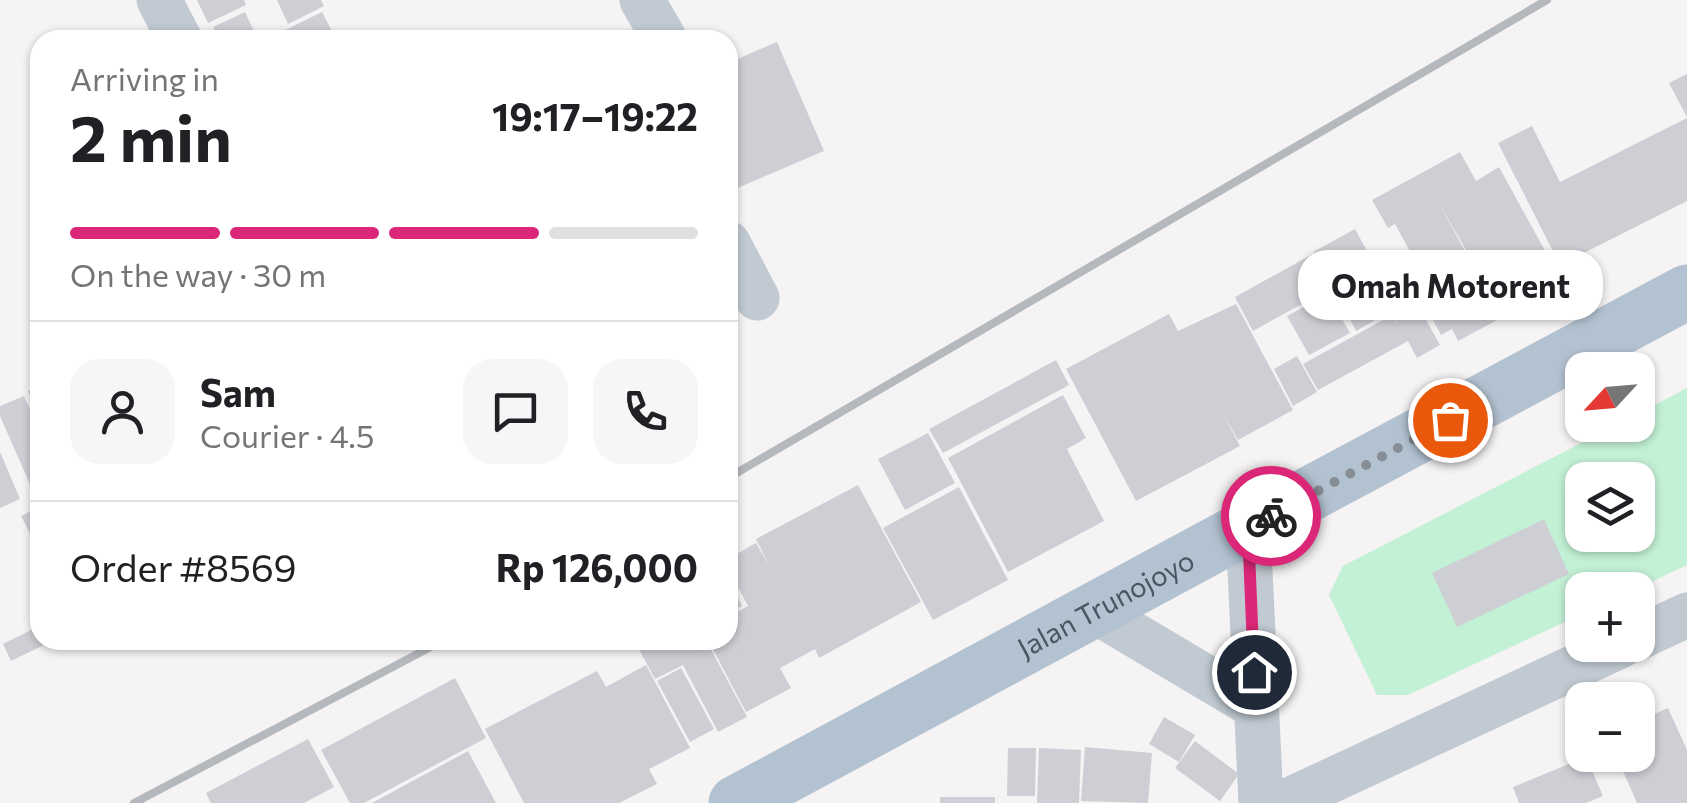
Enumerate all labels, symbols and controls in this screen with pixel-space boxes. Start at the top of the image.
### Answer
text: Arriving in [70,58,219,98]
text: 19:17–19:22 [492,92,698,139]
text: 2 min [70,96,232,175]
callout: Omah Motorent [1298,250,1602,320]
text: On the way · 30 m [70,254,326,294]
text: Omah Motorent [1331,265,1570,305]
north arrow [1565,352,1655,442]
map controls [1565,352,1655,772]
button: person [70,359,175,464]
button: chat [463,359,568,464]
button: phone [593,359,698,464]
text: Sam [200,368,276,415]
pin [1408,378,1493,463]
icon: bag [1423,393,1478,448]
text: Courier · 4.5 [200,415,374,455]
button: layers [1565,462,1655,552]
courier [1221,466,1321,566]
icon: bike [1244,489,1299,544]
street label: Jalan Trunojoyo [1011,542,1200,664]
text: Order #8569 [70,543,297,590]
text: Rp 126,000 [496,543,698,590]
button: + [1565,572,1655,662]
pin [1212,630,1297,715]
icon: home [1227,645,1282,700]
button: − [1565,682,1655,772]

